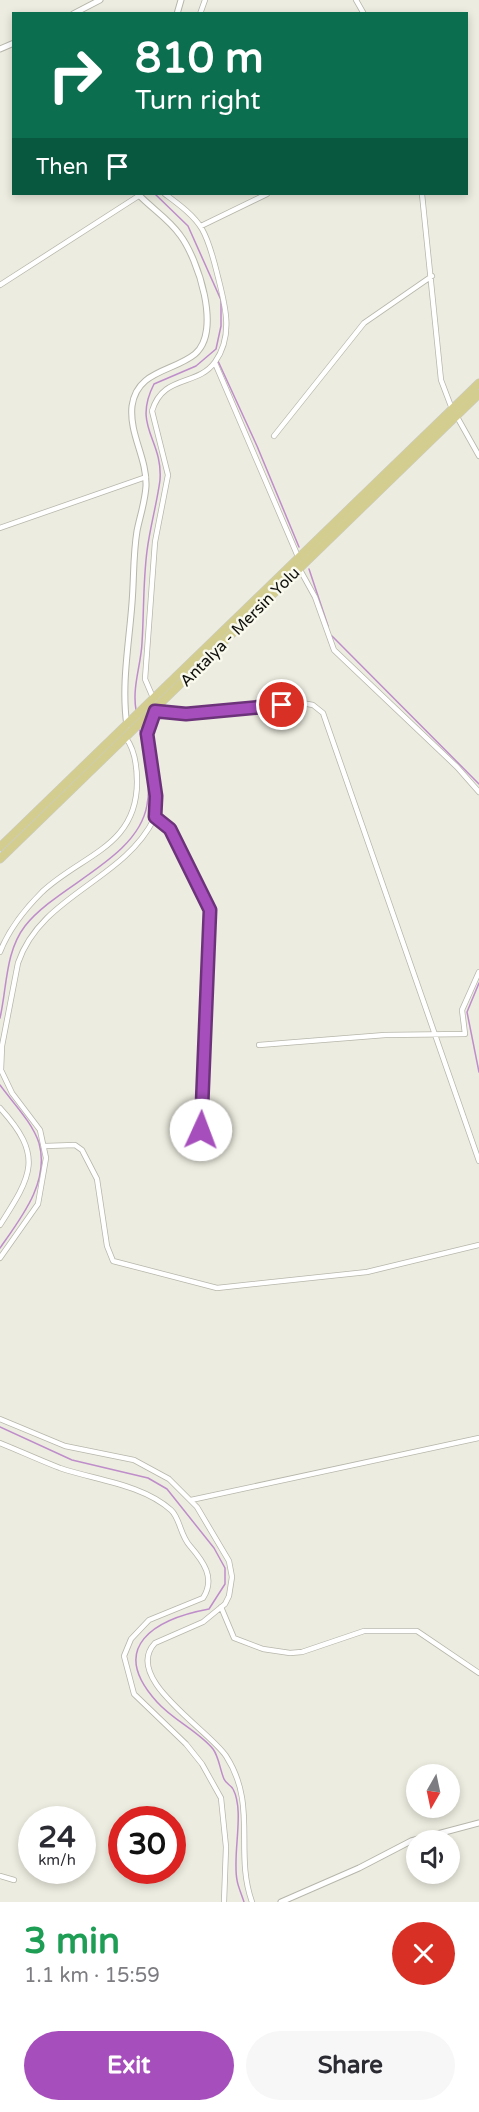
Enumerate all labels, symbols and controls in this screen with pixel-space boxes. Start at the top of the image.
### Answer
text: 810 m [135,33,264,84]
icon: right [36,36,114,114]
text: Turn right [135,84,261,117]
icon: arrive [101,150,134,183]
text: Then [36,154,89,180]
street label: Antalya - Mersin Yolu [176,563,304,691]
pin [256,679,307,730]
icon: arrive [265,688,298,721]
position arrow [169,1098,233,1162]
north arrow [406,1764,460,1818]
map controls [406,1764,460,1884]
speed limit sign: 30 [108,1806,186,1884]
text: 24 [38,1819,76,1856]
button: sound [406,1830,460,1884]
text: km/h [38,1851,76,1869]
text: 3 min [24,1920,120,1963]
button: close [392,1922,455,1985]
text: 1.1 km · 15:59 [24,1964,160,1988]
button: Exit [24,2031,234,2100]
button: Share [246,2031,455,2100]

